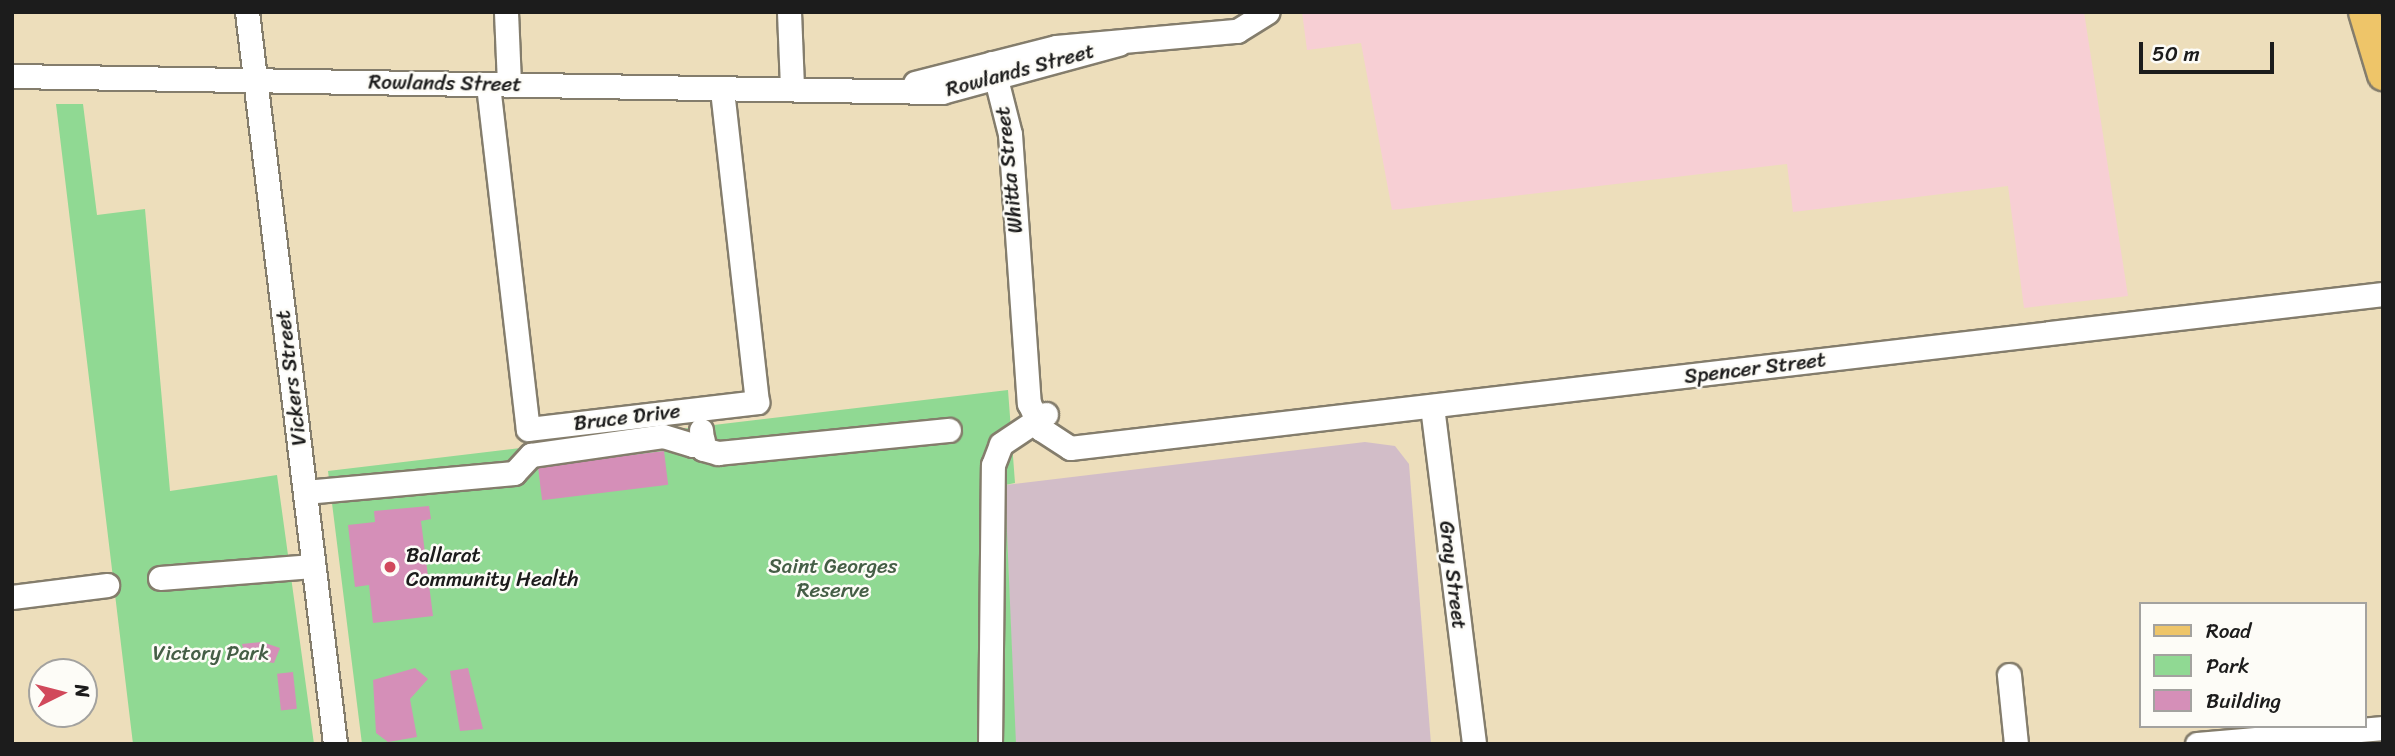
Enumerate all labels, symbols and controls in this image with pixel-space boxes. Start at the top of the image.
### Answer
scale bar [2143,28,2278,72]
text: 50 m [2152,35,2200,73]
street label: Rowlands Street [943,38,1097,102]
street label: Rowlands Street [368,69,522,97]
street label: Whitta Street [990,105,1028,235]
street label: Vickers Street [270,309,312,447]
street label: Spencer Street [1683,347,1827,389]
street label: Bruce Drive [572,398,682,436]
street label: Gray Street [1434,519,1472,631]
place label: Ballarat Community Health [406,542,578,592]
park label: Saint Georges Reserve [769,553,897,603]
marker: Ballarat Community Health [380,557,400,577]
legend [2140,602,2367,728]
text: Road [2206,612,2251,650]
park label: Victory Park [153,640,269,666]
text: Park [2206,647,2249,685]
north arrow [28,658,98,728]
text: Building [2206,682,2281,720]
text: N [65,683,99,699]

